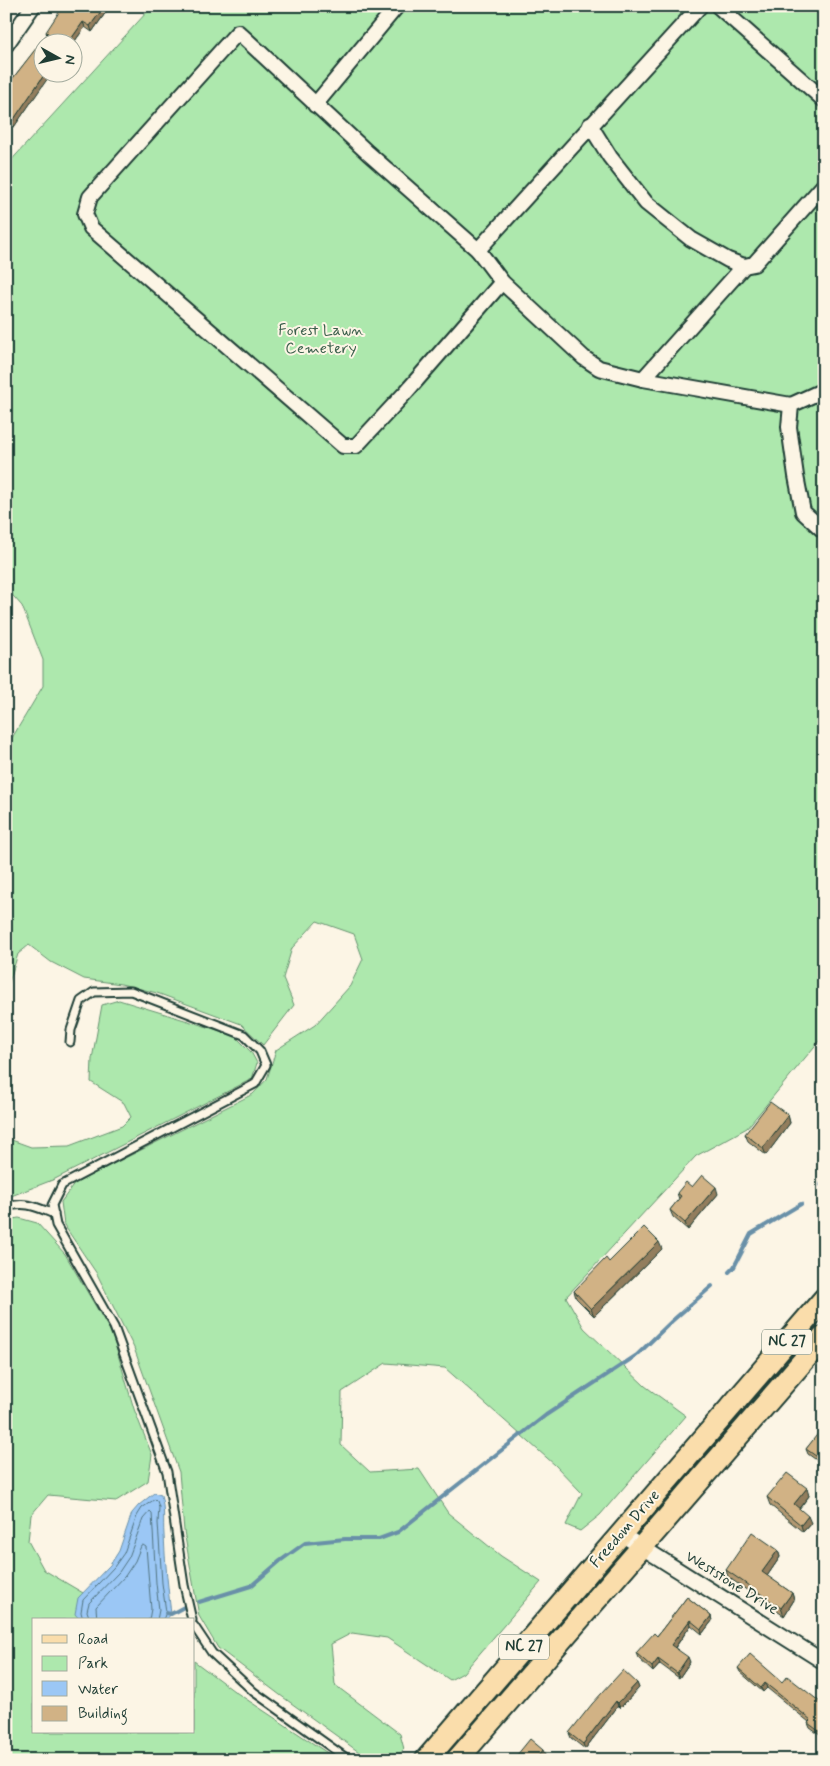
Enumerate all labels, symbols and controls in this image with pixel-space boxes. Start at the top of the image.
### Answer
north arrow [32,32,82,82]
text: N [60,54,79,66]
park label: Forest Lawn Cemetery [278,320,364,359]
road number: NC 27 [762,1330,812,1354]
street label: Freedom Drive [585,1486,665,1572]
street label: Weststone Drive [681,1546,783,1620]
legend [32,1618,195,1734]
text: Road [78,1630,108,1650]
road number: NC 27 [499,1634,549,1660]
text: Park [78,1654,108,1674]
text: Water [78,1680,118,1700]
text: Building [78,1704,128,1725]

